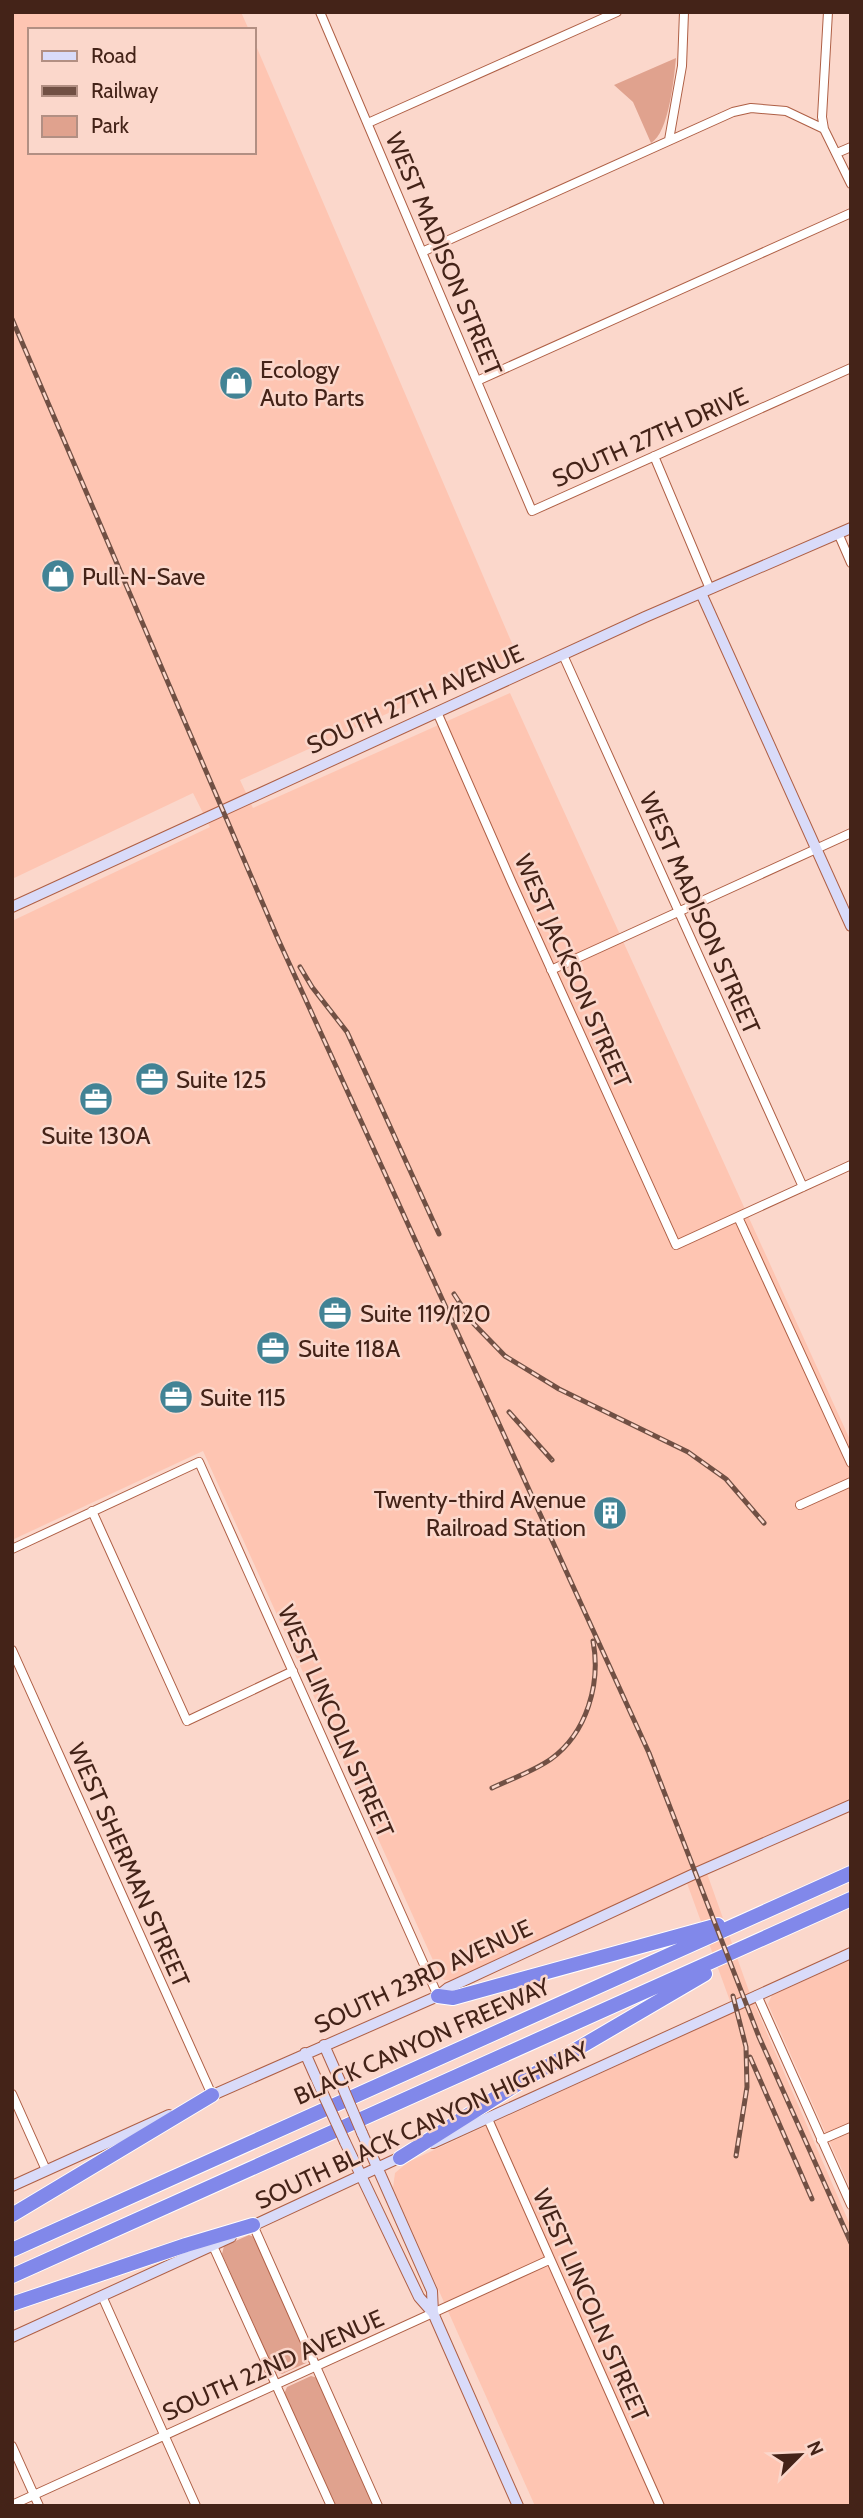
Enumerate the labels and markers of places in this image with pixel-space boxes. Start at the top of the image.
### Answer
place label: Ecology Auto Parts [260,355,364,412]
shop icon: Ecology Auto Parts [217,364,255,402]
shop icon: Pull-N-Save [39,557,77,595]
place label: Pull-N-Save [82,562,205,591]
office icon: Suite 125 [133,1060,171,1098]
place label: Suite 125 [176,1065,267,1094]
office icon: Suite 130A [77,1080,115,1118]
place label: Suite 130A [41,1121,151,1150]
office icon: Suite 119/120 [316,1294,354,1332]
place label: Suite 119/120 [360,1299,491,1328]
office icon: Suite 118A [254,1329,292,1367]
place label: Suite 118A [298,1334,400,1363]
office icon: Suite 115 [157,1378,195,1416]
place label: Suite 115 [200,1383,286,1412]
place label: Twenty-third Avenue Railroad Station [374,1485,586,1542]
building icon: Twenty-third Avenue Railroad Station [591,1494,629,1532]

